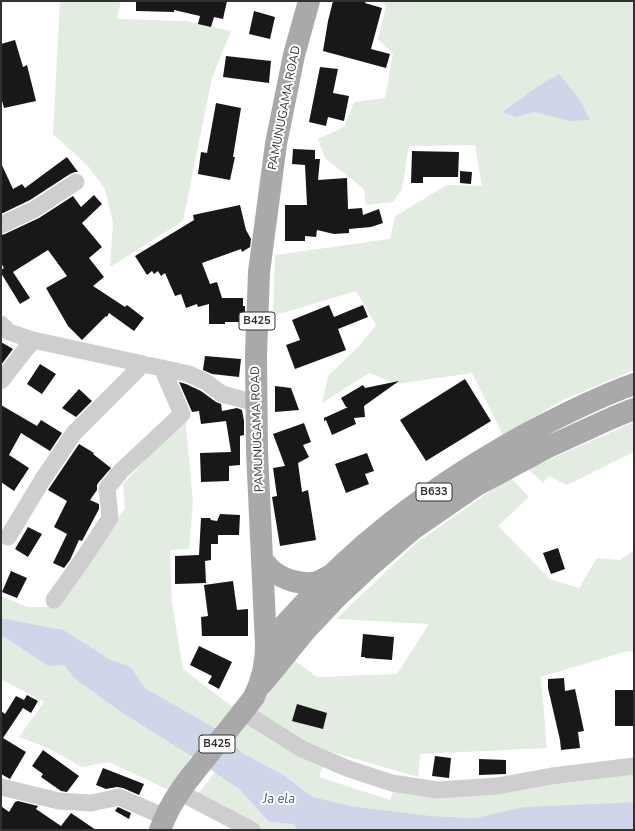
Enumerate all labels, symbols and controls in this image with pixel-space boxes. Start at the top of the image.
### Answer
street label: PAMUNUGAMA ROAD [266,45,304,171]
road number: B425 [239,312,275,330]
street label: PAMUNUGAMA ROAD [249,366,267,492]
road number: B633 [416,483,452,501]
road number: B425 [199,735,235,753]
water label: Ja ela [263,792,295,808]

